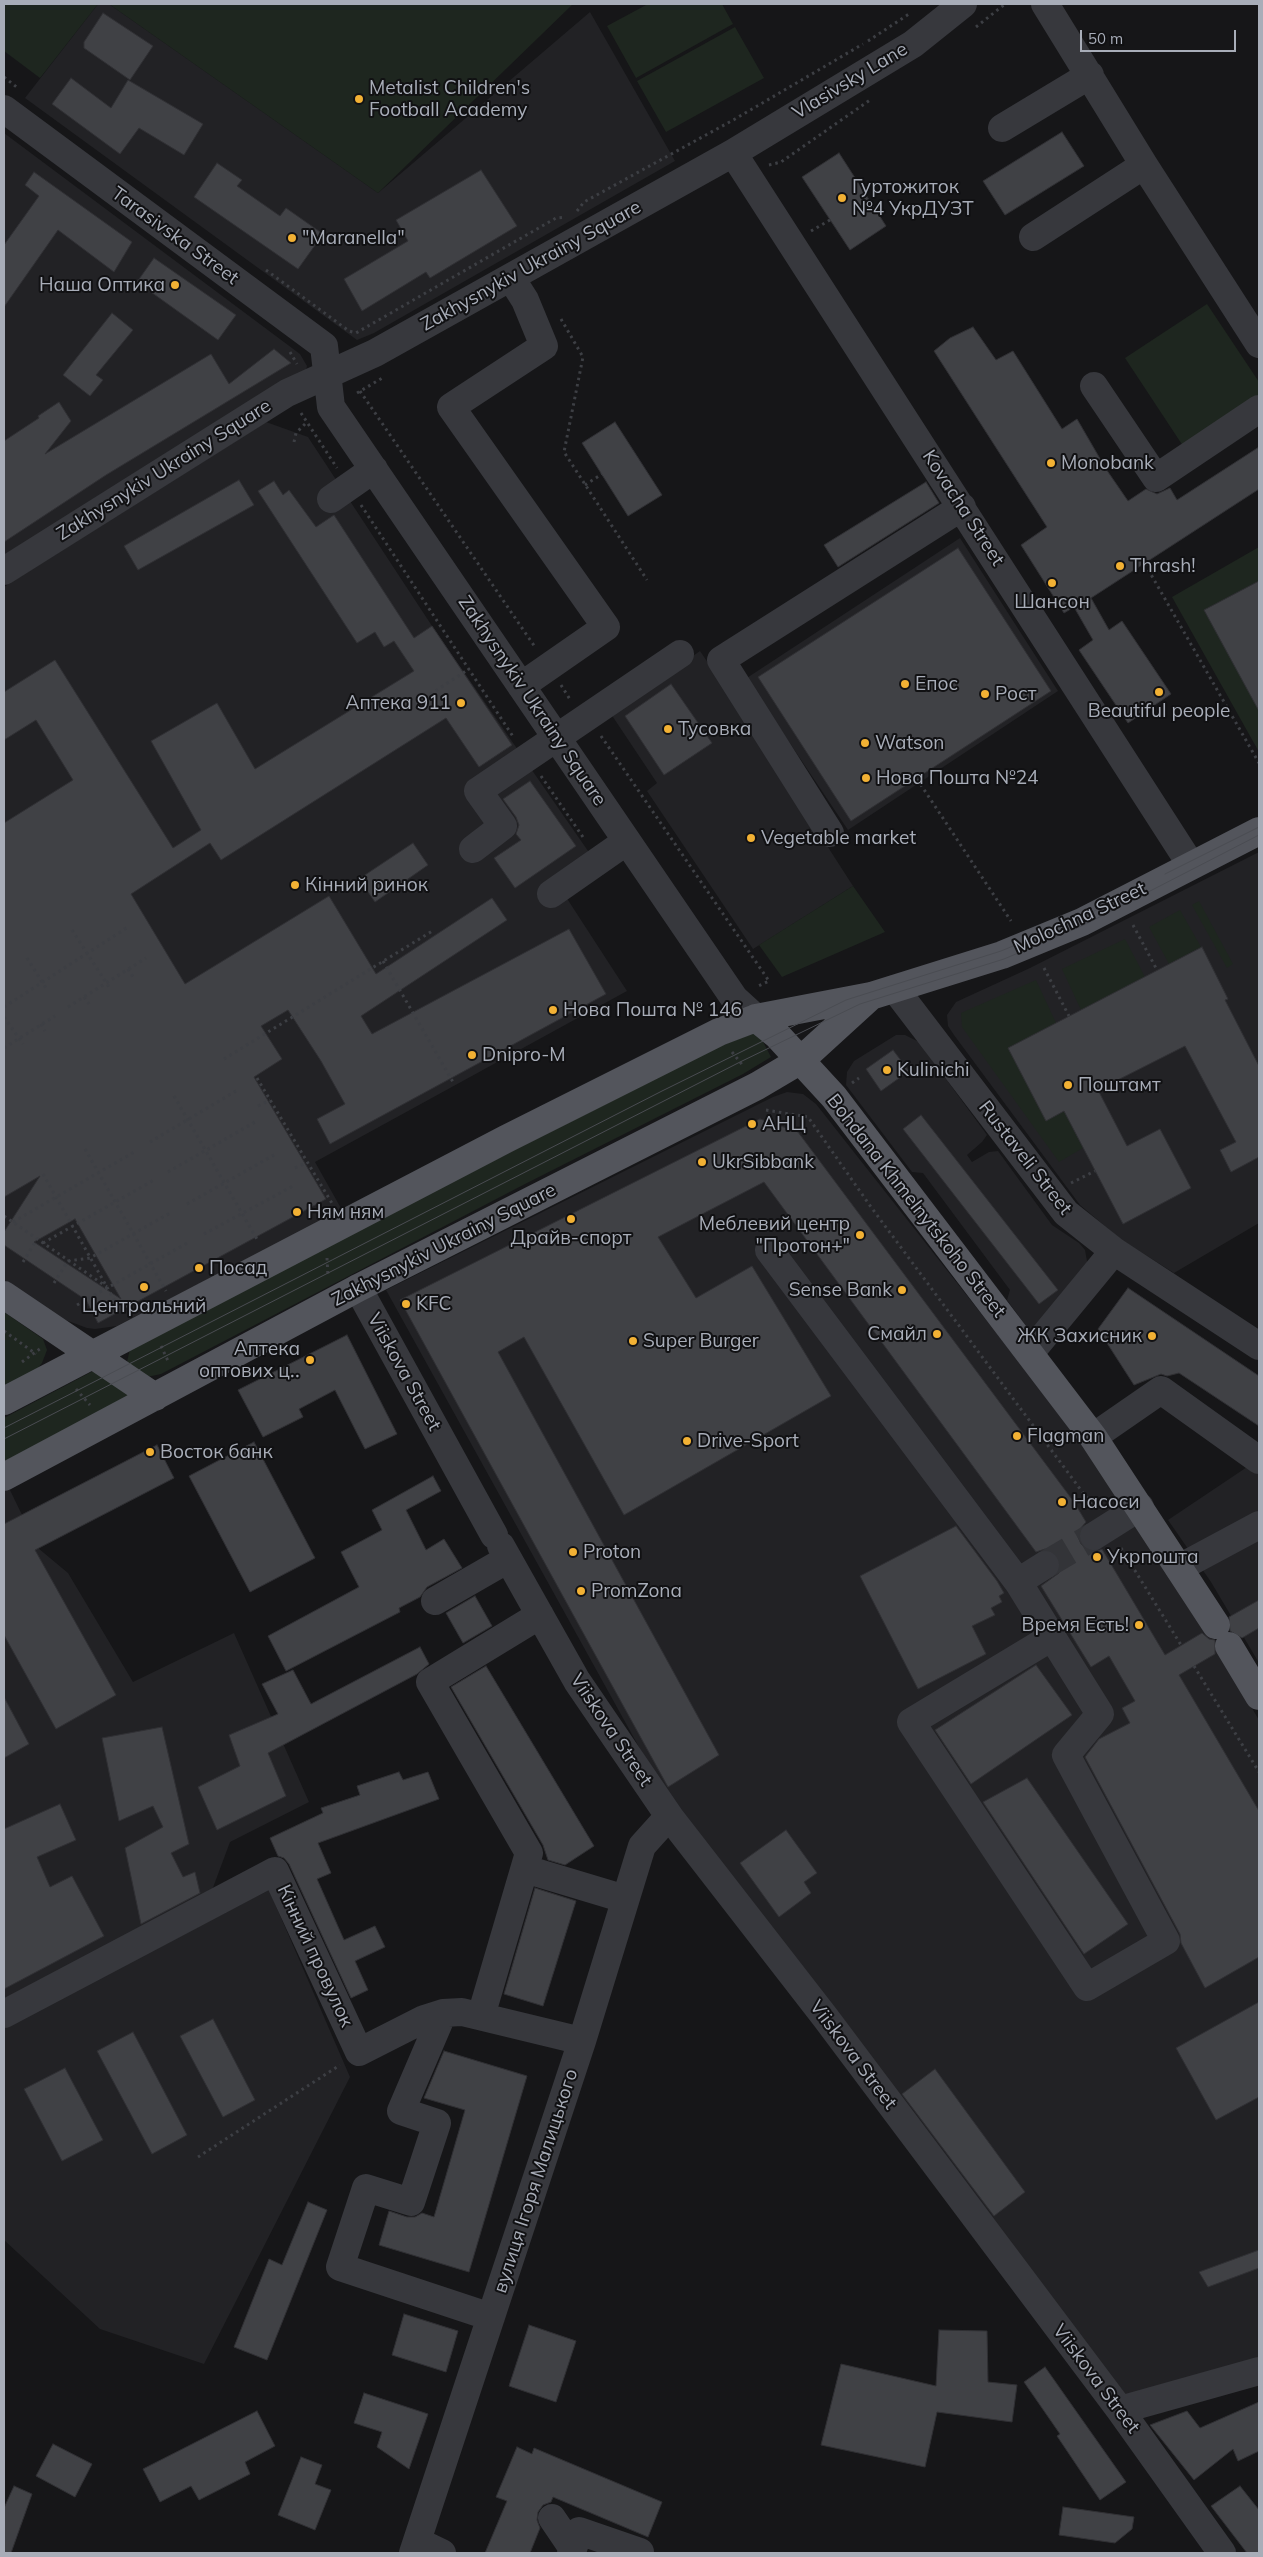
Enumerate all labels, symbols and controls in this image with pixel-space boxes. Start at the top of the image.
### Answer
scale bar [1083,20,1239,52]
text: 50 m [1088,29,1123,48]
street label: Vlasivsky Lane [788,38,912,124]
place label: Metalist Children's Football Academy [369,77,530,121]
marker: Metalist Children's Football Academy [353,93,365,105]
place label: Гуртожиток №4 УкрДУЗТ [852,176,974,220]
street label: Tarasivska Street [107,182,243,290]
marker: Гуртожиток №4 УкрДУЗТ [836,192,848,204]
street label: Zakhysnykiv Ukrainy Square [417,196,645,336]
place label: "Maranella" [302,227,405,249]
marker: "Maranella" [286,232,298,244]
place label: Наша Оптика [39,274,165,296]
marker: Наша Оптика [169,279,181,291]
street label: Zakhysnykiv Ukrainy Square [53,395,275,545]
street label: Kovacha Street [917,446,1009,570]
place label: Monobank [1061,452,1154,474]
marker: Monobank [1045,457,1057,469]
place label: Thrash! [1130,555,1196,577]
marker: Thrash! [1114,560,1126,572]
marker: Шансон [1046,577,1058,589]
place label: Шансон [1014,591,1090,613]
street label: Zakhysnykiv Ukrainy Square [453,592,611,810]
place label: Епос [915,673,958,695]
marker: Епос [899,678,911,690]
place label: Рост [995,683,1036,705]
marker: Beautiful people [1153,686,1165,698]
marker: Рост [979,688,991,700]
place label: Аптека 911 [346,692,451,714]
marker: Аптека 911 [455,697,467,709]
place label: Beautiful people [1088,700,1230,722]
place label: Тусовка [678,718,751,740]
marker: Тусовка [662,723,674,735]
place label: Watson [875,732,944,754]
marker: Watson [859,737,871,749]
place label: Нова Пошта №24 [876,767,1038,789]
marker: Нова Пошта №24 [860,772,872,784]
place label: Vegetable market [761,827,916,849]
marker: Vegetable market [745,832,757,844]
place label: Кінний ринок [305,874,428,896]
street label: Molochna Street [1010,877,1150,959]
marker: Кінний ринок [289,879,301,891]
place label: Нова Пошта № 146 [563,999,742,1021]
marker: Нова Пошта № 146 [547,1004,559,1016]
place label: Dnipro-M [482,1044,566,1066]
marker: Dnipro-M [466,1049,478,1061]
place label: Kulinichi [897,1059,970,1081]
marker: Kulinichi [881,1064,893,1076]
place label: Поштамт [1078,1074,1161,1096]
marker: Поштамт [1062,1079,1074,1091]
street label: Bohdana Khmelnytskoho Street [822,1090,1010,1322]
street label: Rustaveli Street [973,1097,1077,1219]
place label: АНЦ [762,1113,806,1135]
marker: АНЦ [746,1118,758,1130]
place label: UkrSibbank [712,1151,814,1173]
marker: UkrSibbank [696,1156,708,1168]
street label: Zakhysnykiv Ukrainy Square [328,1178,560,1312]
place label: Ням ням [307,1201,384,1223]
marker: Ням ням [291,1206,303,1218]
marker: Драйв-спорт [565,1213,577,1225]
place label: Меблевий центр "Протон+" [699,1213,850,1257]
place label: Драйв-спорт [511,1227,631,1249]
marker: Меблевий центр "Протон+" [854,1229,866,1241]
place label: Посад [209,1257,267,1279]
marker: Посад [193,1262,205,1274]
place label: Sense Bank [789,1279,892,1301]
marker: Центральний [138,1281,150,1293]
marker: Sense Bank [896,1284,908,1296]
place label: KFC [416,1293,451,1315]
place label: Центральний [82,1295,206,1317]
marker: KFC [400,1298,412,1310]
street label: Viiskova Street [362,1309,446,1435]
place label: Смайл [867,1323,927,1345]
place label: ЖК Захисник [1018,1325,1142,1347]
marker: Смайл [931,1328,943,1340]
place label: Super Burger [643,1330,759,1352]
marker: ЖК Захисник [1146,1330,1158,1342]
marker: Super Burger [627,1335,639,1347]
place label: Аптека оптових ц‥ [199,1338,300,1382]
marker: Аптека оптових ц‥ [304,1354,316,1366]
place label: Flagman [1027,1425,1104,1447]
place label: Drive-Sport [697,1430,799,1452]
marker: Flagman [1011,1430,1023,1442]
marker: Drive-Sport [681,1435,693,1447]
place label: Восток банк [160,1441,273,1463]
marker: Восток банк [144,1446,156,1458]
place label: Насоси [1072,1491,1140,1513]
marker: Насоси [1056,1496,1068,1508]
place label: Proton [583,1541,641,1563]
marker: Proton [567,1546,579,1558]
place label: Укрпошта [1107,1546,1199,1568]
marker: Укрпошта [1091,1551,1103,1563]
place label: PromZona [591,1580,682,1602]
marker: PromZona [575,1585,587,1597]
place label: Время Есть! [1022,1614,1129,1636]
marker: Время Есть! [1133,1619,1145,1631]
street label: Viiskova Street [565,1669,657,1791]
street label: Кінний провулок [272,1881,358,2031]
street label: Viiskova Street [805,1996,901,2114]
street label: вулиця Ігоря Малицького [489,2066,583,2296]
street label: Viiskova Street [1048,2320,1144,2438]

